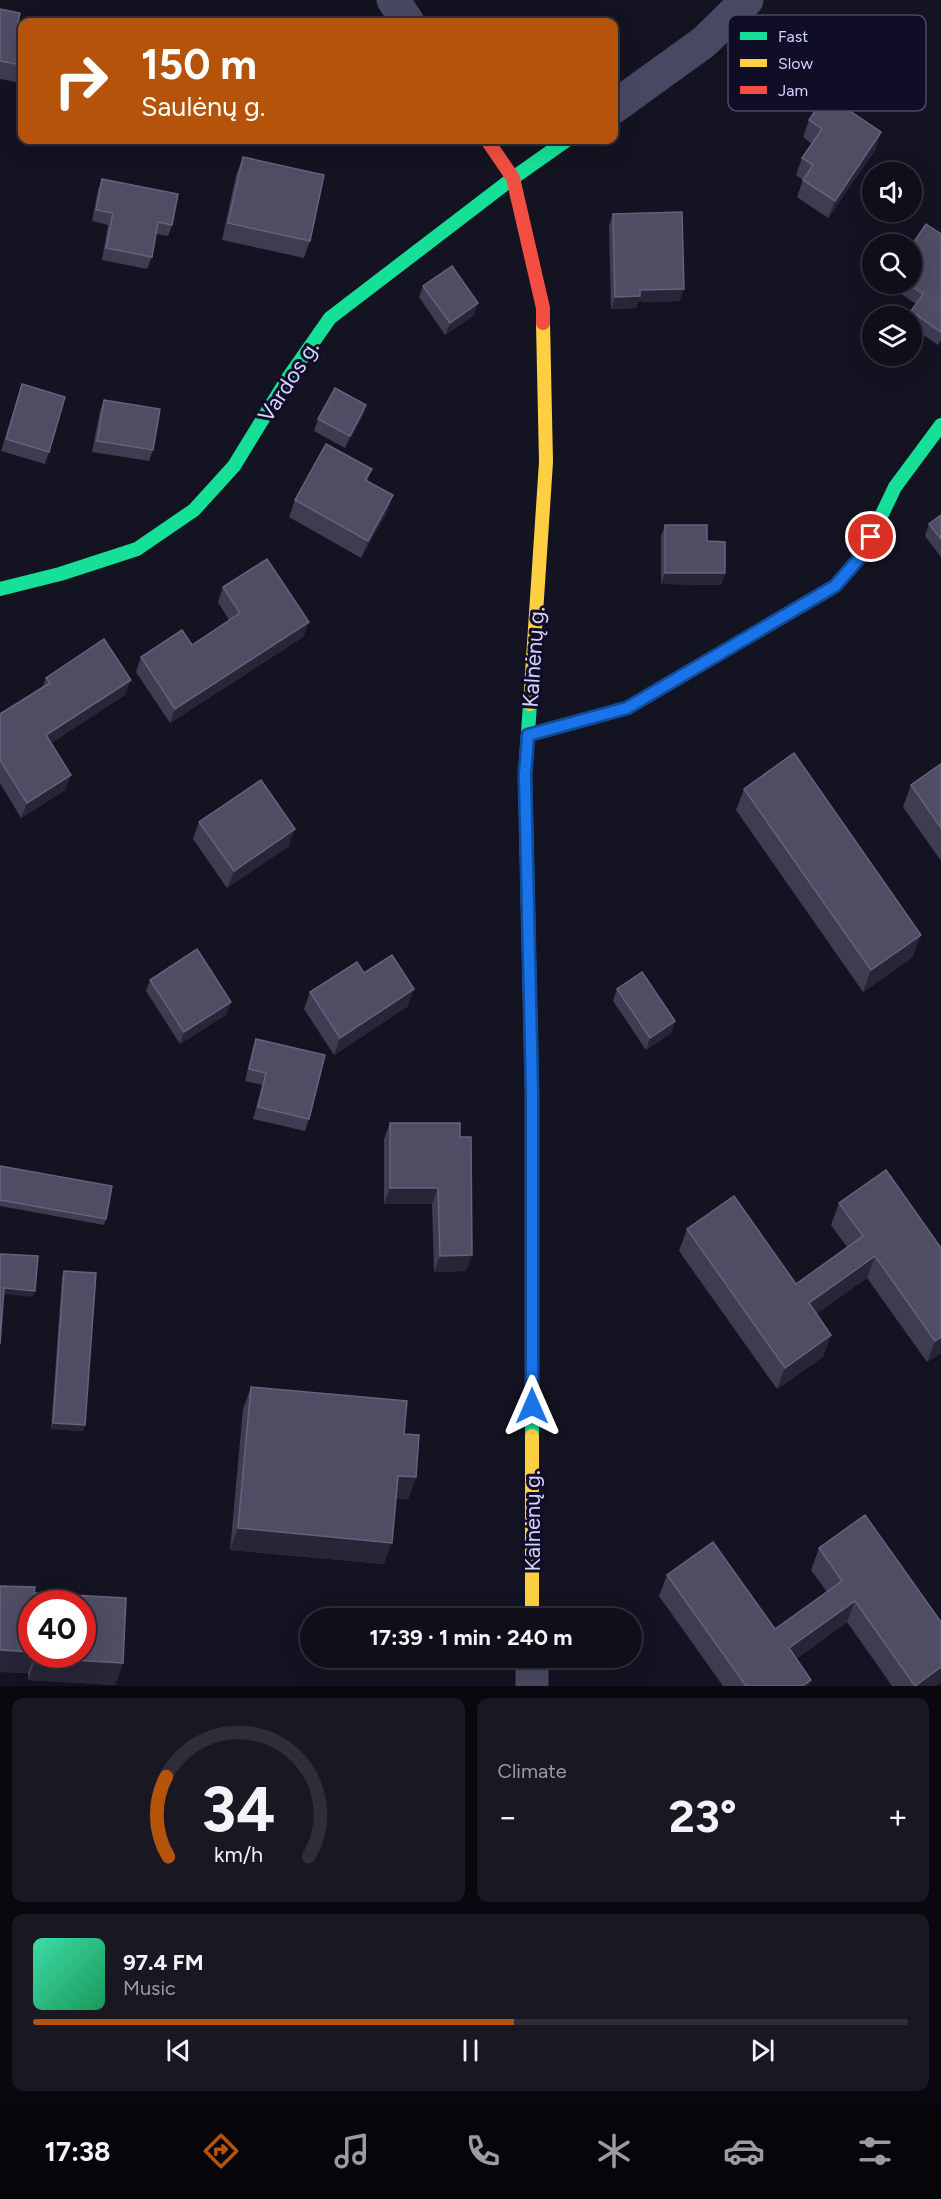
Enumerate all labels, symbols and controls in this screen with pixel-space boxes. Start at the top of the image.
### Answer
legend [728,15,926,111]
text: Fast [778,27,808,46]
text: 150 m [141,39,257,90]
icon: right [42,42,120,120]
text: Slow [778,54,813,73]
text: Jam [778,81,808,100]
text: Saulėnų g. [141,90,265,123]
map controls [862,162,922,366]
button: sound [862,162,922,222]
button: search [862,234,922,294]
button: layers [862,306,922,366]
street label: Vardos g. [252,335,325,427]
pin [845,511,896,562]
icon: arrive [854,520,887,553]
street label: Kalnėnų g. [517,606,550,708]
position arrow [500,1374,564,1438]
street label: Kalnėnų g. [519,1470,546,1572]
speed limit sign: 40 [18,1590,96,1668]
text: 17:39 · 1 min · 240 m [370,1624,572,1651]
text: Climate [498,1759,567,1783]
text: 34 [201,1772,275,1847]
text: 23° [669,1789,737,1843]
text: − [498,1797,518,1836]
text: + [887,1797,908,1836]
text: km/h [214,1842,263,1867]
text: 97.4 FM [123,1949,204,1976]
text: Music [123,1976,176,2000]
icon: previous [162,2034,195,2067]
icon: pause [454,2034,487,2067]
icon: next [746,2034,779,2067]
icon: directions [200,2130,242,2172]
icon: music [331,2130,373,2172]
icon: phone [462,2130,504,2172]
icon: climate [593,2130,635,2172]
icon: car [723,2130,765,2172]
icon: filters [854,2130,896,2172]
text: 17:38 [44,2135,111,2168]

